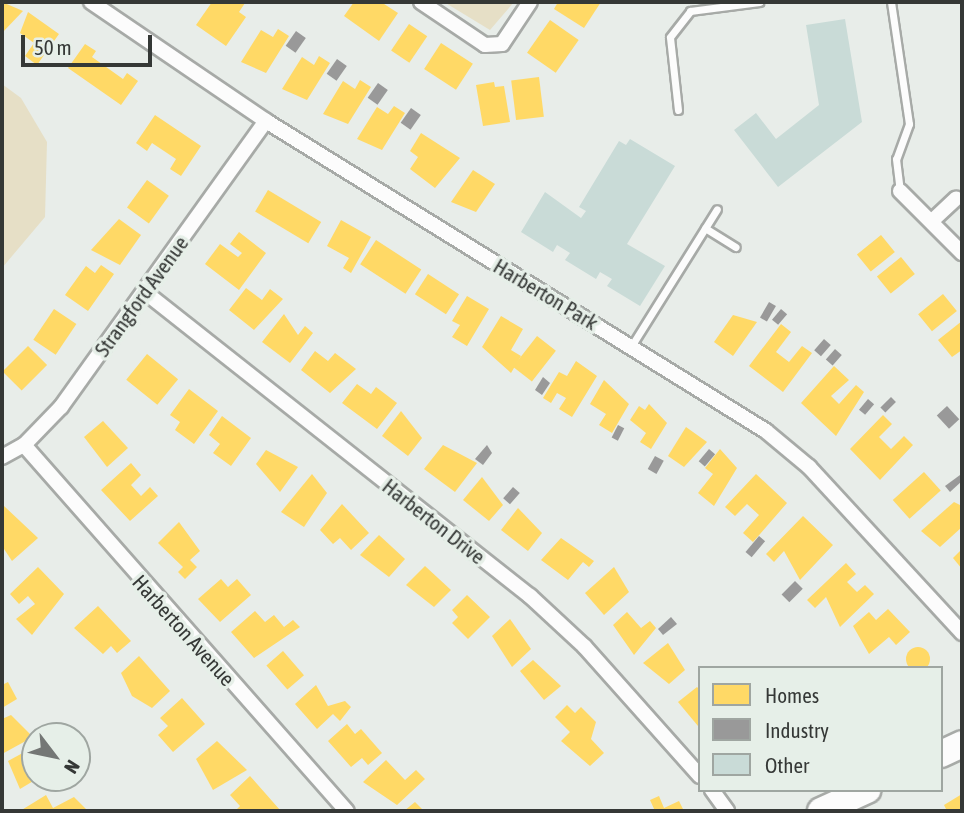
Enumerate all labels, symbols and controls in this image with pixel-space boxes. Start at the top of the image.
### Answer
scale bar [24,21,156,65]
text: 50 m [34,35,72,59]
street label: Strangford Avenue [89,231,193,361]
street label: Harberton Park [489,253,603,335]
street label: Harberton Drive [378,473,490,569]
street label: Harberton Avenue [128,569,240,691]
legend [698,666,943,792]
text: Homes [765,683,819,707]
text: Industry [765,718,829,742]
north arrow [21,722,91,792]
text: Other [765,753,809,777]
text: N [60,756,84,778]

